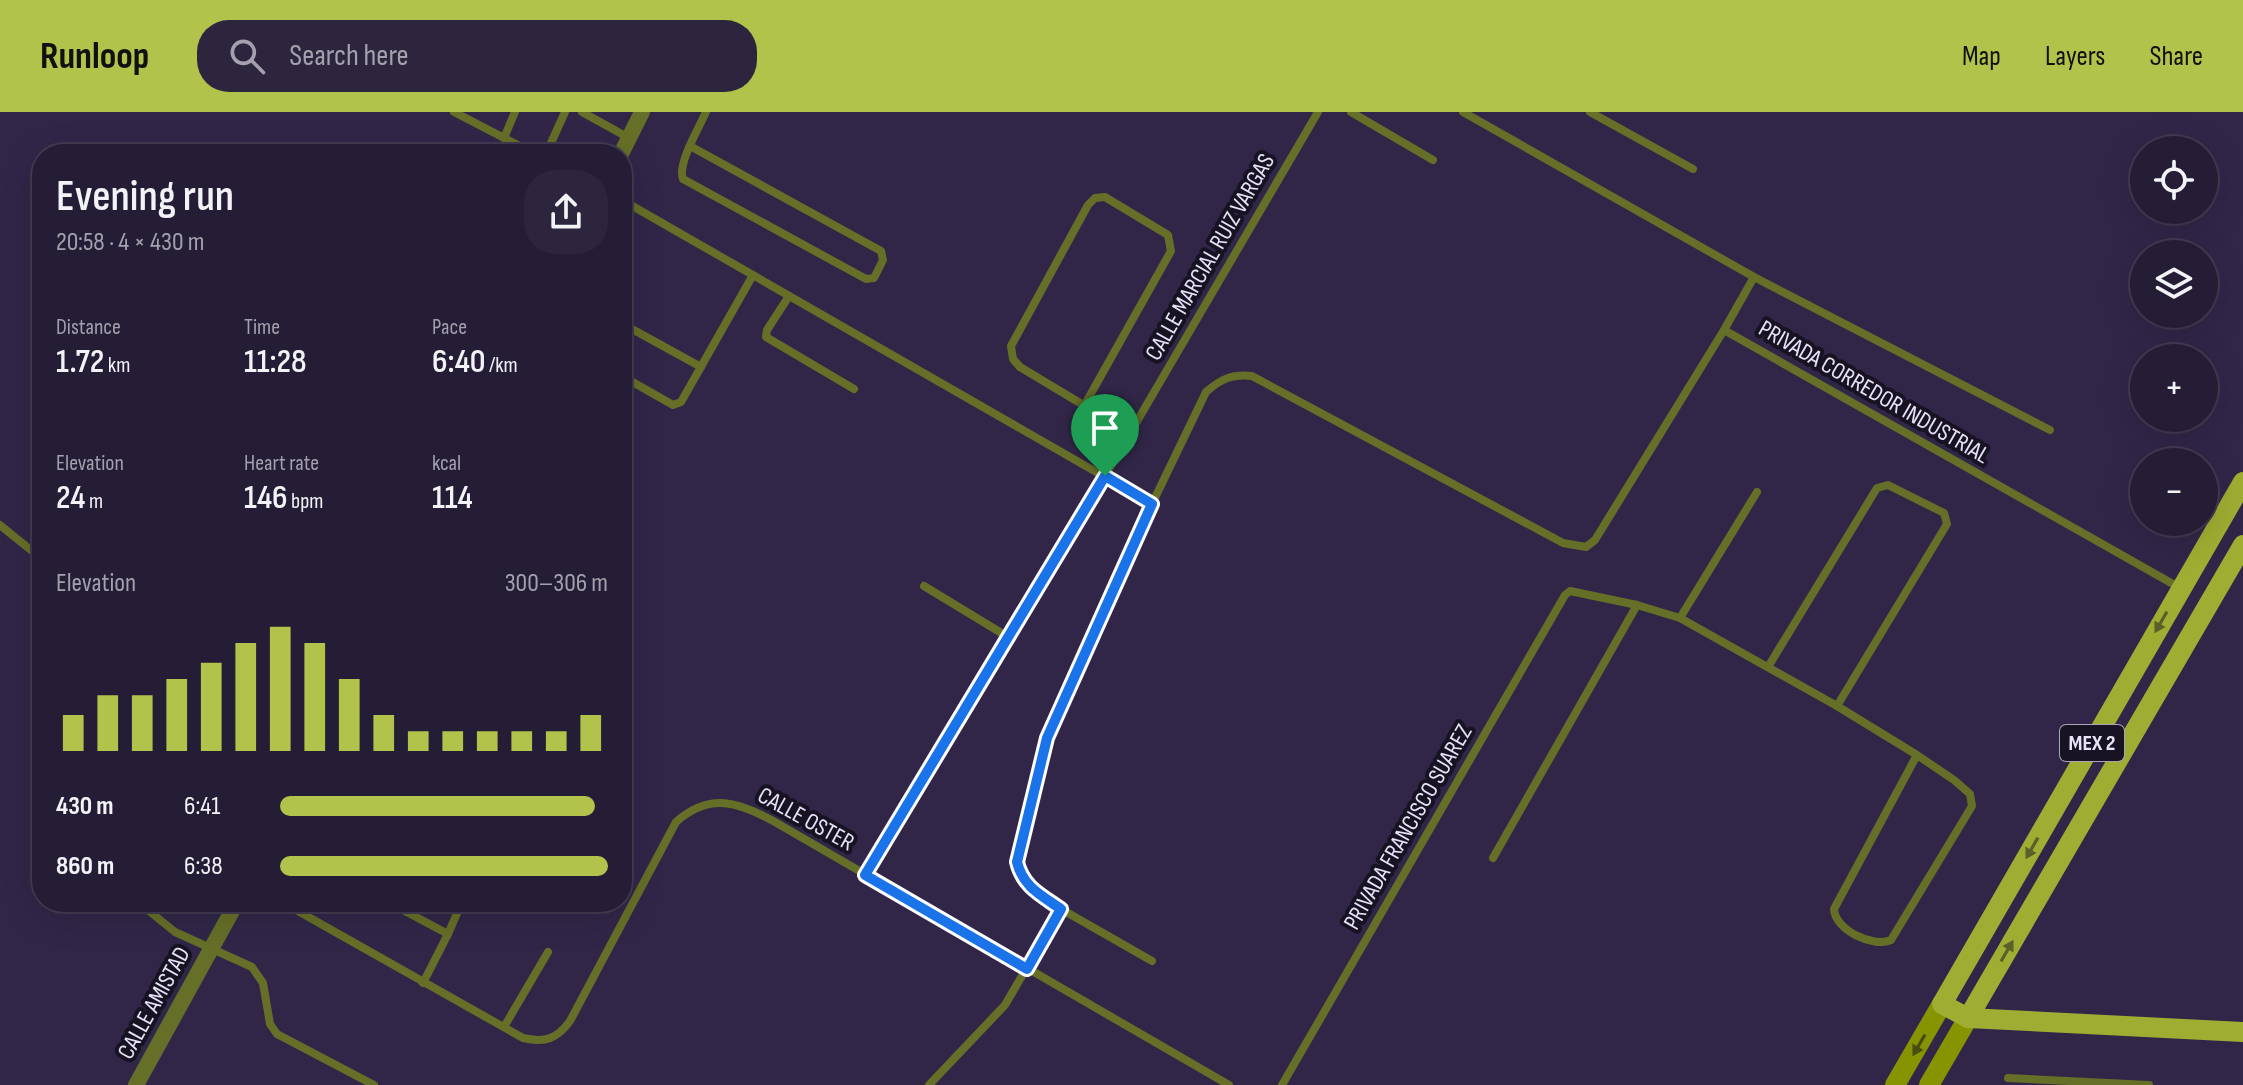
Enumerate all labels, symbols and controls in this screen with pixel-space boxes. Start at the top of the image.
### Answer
search box [197,20,757,92]
text: Runloop [40,34,149,79]
icon: search [225,34,269,78]
text: Search here [289,38,409,74]
text: Map [1962,40,2001,73]
text: Layers [2045,40,2105,73]
text: Share [2149,40,2203,73]
map controls [2130,136,2218,536]
button: locate [2130,136,2218,224]
street label: CALLE MARCIAL RUIZ VARGAS [1139,149,1281,365]
text: Evening run [56,170,234,223]
button: share [524,170,608,254]
text: 20:58 · 4 × 430 m [56,227,204,258]
button: layers [2130,240,2218,328]
text: Distance [56,314,121,341]
text: Time [244,314,280,341]
text: Pace [432,314,467,341]
street label: PRIVADA CORREDOR INDUSTRIAL [1753,314,1995,470]
text: 1.72 [56,341,104,382]
text: 11:28 [244,341,307,382]
text: 6:40 [432,341,486,382]
button: + [2130,344,2218,432]
text: km [104,352,130,379]
text: /km [486,352,518,379]
pin [1071,394,1139,476]
icon: arrive [1083,406,1127,450]
button: − [2130,448,2218,536]
text: Elevation [56,450,124,477]
text: Heart rate [244,450,319,477]
text: kcal [432,450,461,477]
text: 24 [56,477,86,518]
text: 146 [244,477,288,518]
text: 114 [432,477,473,518]
text: m [86,488,103,515]
text: bpm [288,488,323,515]
text: Elevation [56,568,136,599]
text: 300–306 m [505,568,608,599]
one-way arrow [2154,611,2168,633]
street label: PRIVADA FRANCISCO SUAREZ [1337,719,1479,935]
road number: MEX 2 [2060,725,2124,761]
street label: CALLE OSTER [753,781,859,857]
text: 430 m [56,791,113,822]
text: 6:41 [184,791,220,822]
one-way arrow [2025,837,2039,859]
text: 860 m [56,851,114,882]
text: 6:38 [184,851,223,882]
one-way arrow [2000,939,2014,962]
street label: CALLE AMISTAD [111,942,197,1064]
one-way arrow [1912,1033,1926,1056]

